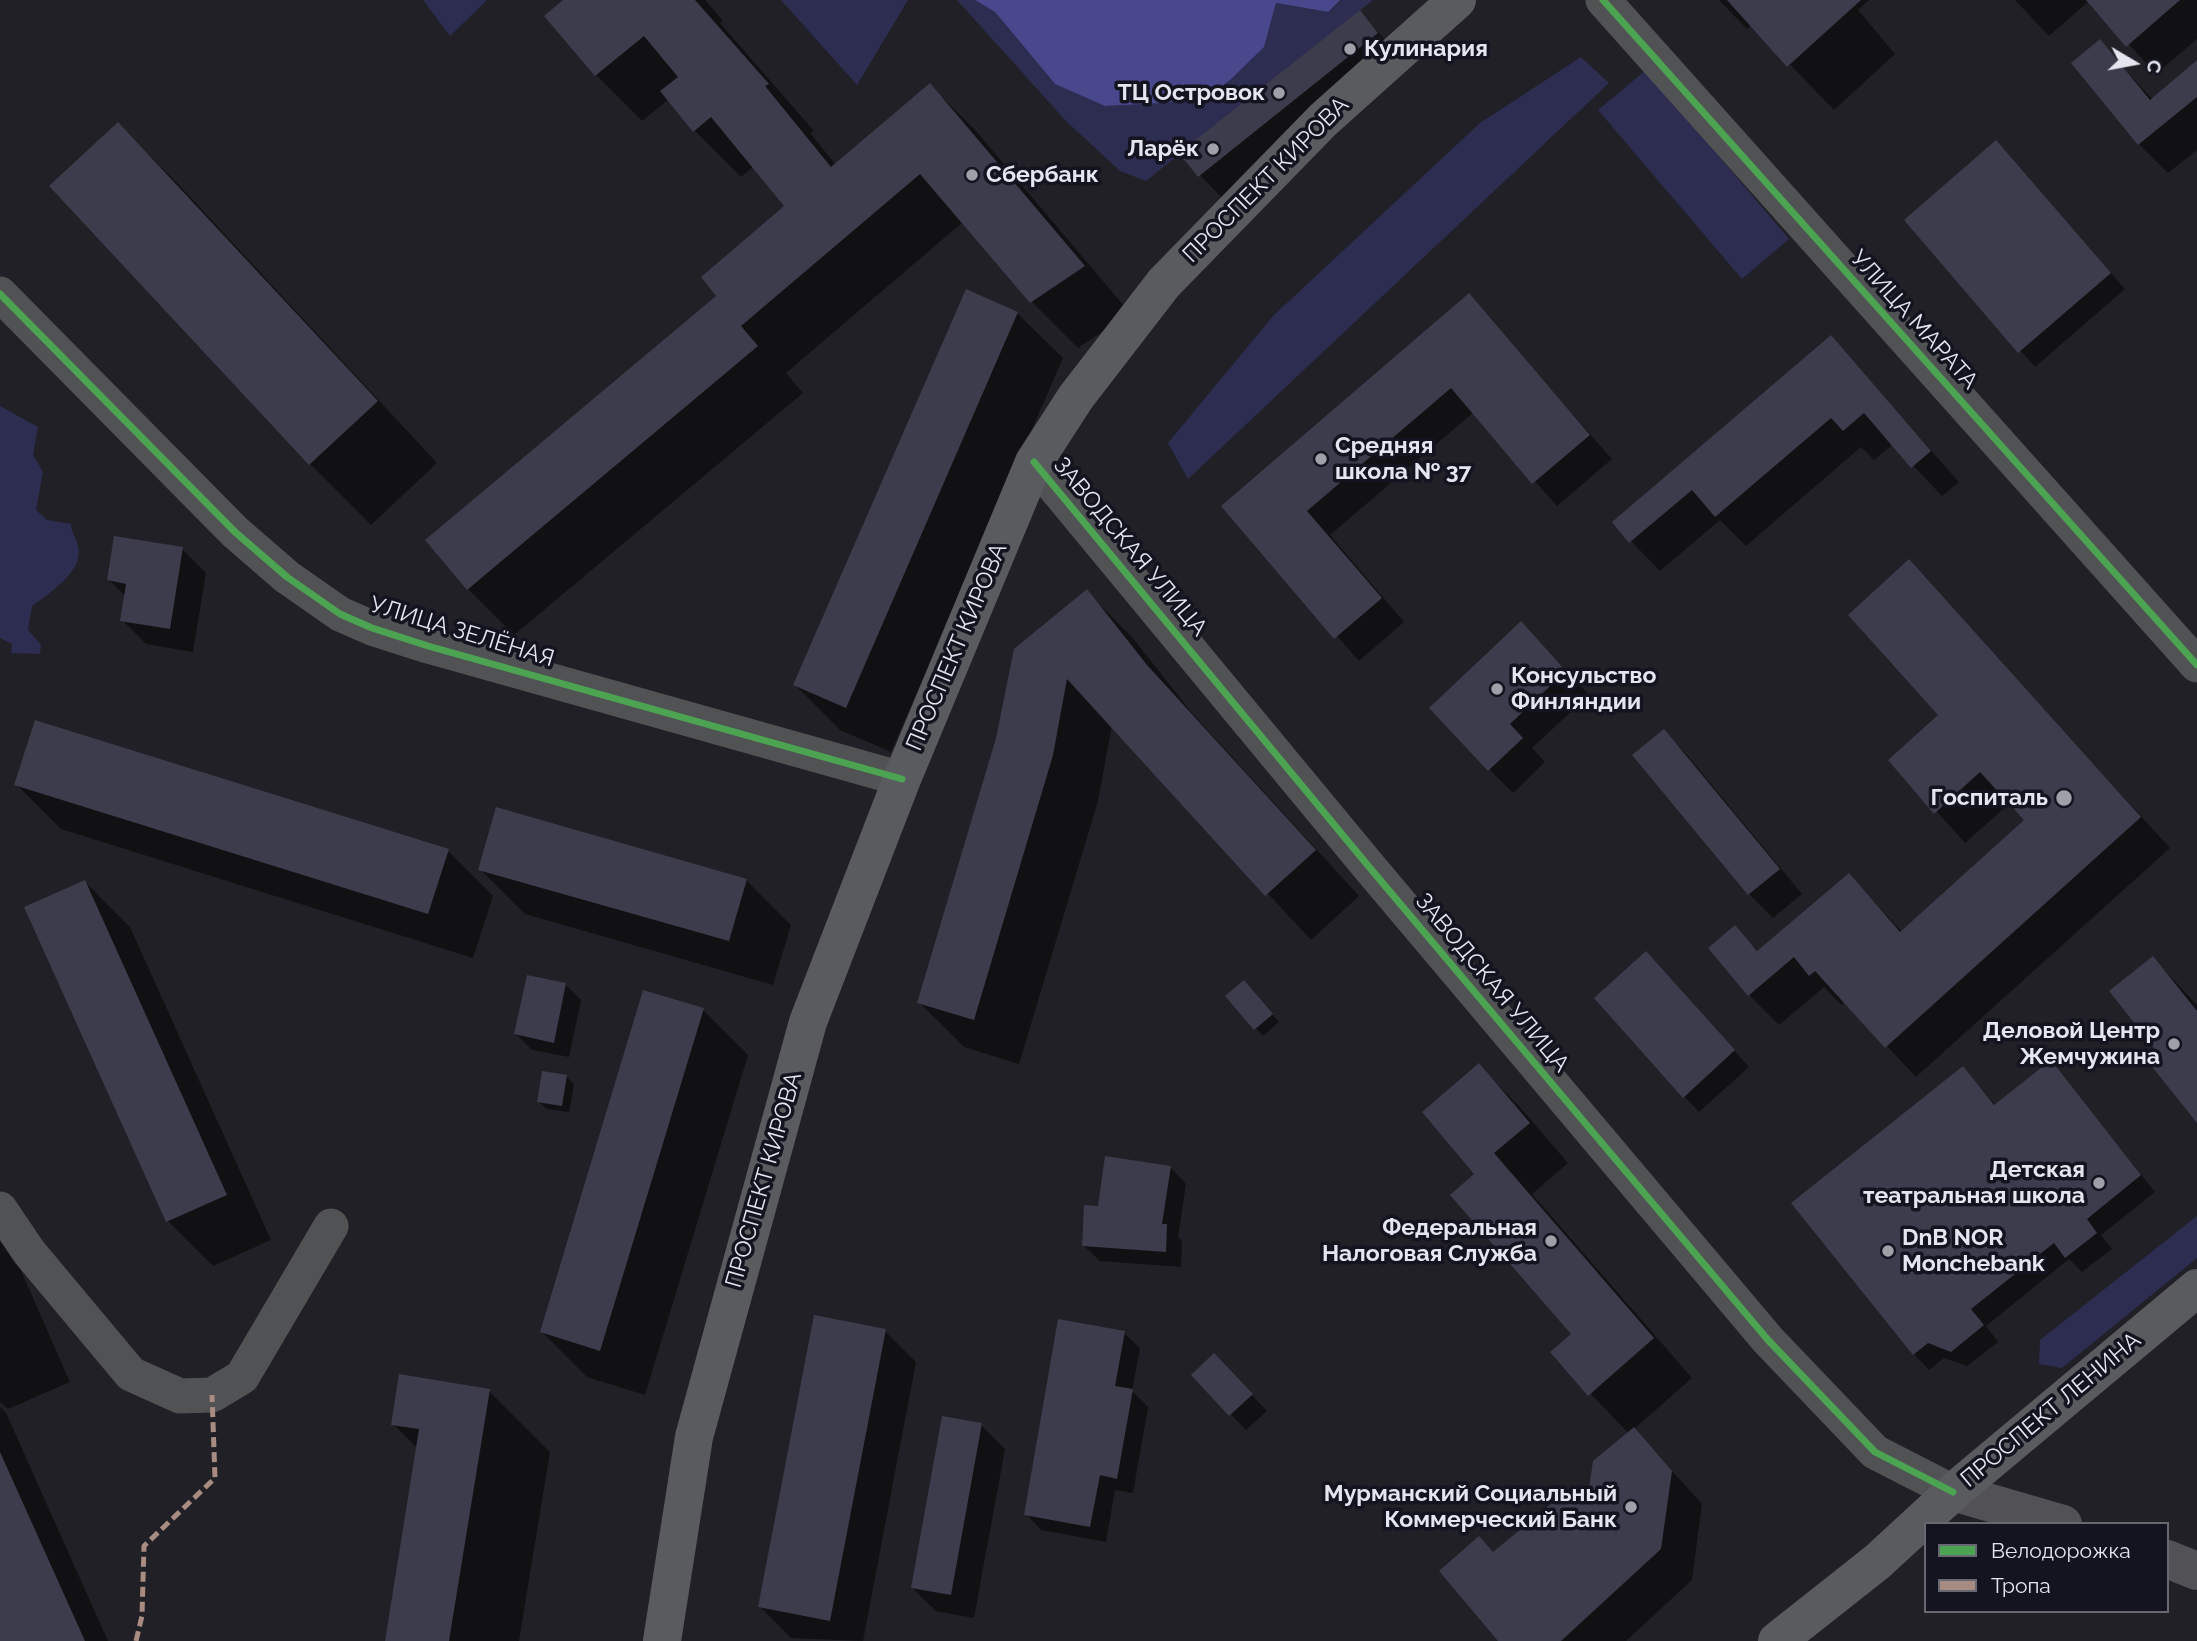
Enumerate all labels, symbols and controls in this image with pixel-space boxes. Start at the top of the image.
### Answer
north arrow [2099,28,2169,98]
place label: Кулинария [1364,35,1488,63]
marker: Кулинария [1342,41,1358,57]
text: С [2143,58,2167,75]
place label: ТЦ Островок [1117,79,1265,107]
marker: ТЦ Островок [1271,85,1287,101]
street label: ПРОСПЕКТ КИРОВА [1177,91,1355,269]
place label: Ларёк [1127,135,1199,163]
marker: Ларёк [1205,141,1221,157]
place label: Сбербанк [986,161,1099,189]
marker: Сбербанк [964,167,980,183]
street label: УЛИЦА МАРАТА [1844,245,1984,395]
place label: Средняя школа № 37 [1335,432,1471,486]
marker: Средняя школа № 37 [1313,451,1329,467]
street label: ЗАВОДСКАЯ УЛИЦА [1047,452,1213,642]
street label: ПРОСПЕКТ КИРОВА [901,539,1013,755]
street label: УЛИЦА ЗЕЛЁНАЯ [367,591,557,673]
place label: Консульство Финляндии [1511,662,1656,716]
marker: Консульство Финляндии [1489,681,1505,697]
place label: Госпиталь [1931,784,2048,812]
marker: Госпиталь [2054,788,2074,808]
street label: ЗАВОДСКАЯ УЛИЦА [1409,888,1575,1078]
place label: Деловой Центр Жемчужина [1983,1017,2160,1071]
marker: Деловой Центр Жемчужина [2166,1036,2182,1052]
street label: ПРОСПЕКТ КИРОВА [720,1069,808,1291]
place label: Детская театральная школа [1863,1156,2085,1210]
marker: Детская театральная школа [2091,1175,2107,1191]
place label: Федеральная Налоговая Служба [1322,1214,1537,1268]
place label: DnB NOR Monchebank [1902,1224,2045,1278]
marker: Федеральная Налоговая Служба [1543,1233,1559,1249]
marker: DnB NOR Monchebank [1880,1243,1896,1259]
street label: ПРОСПЕКТ ЛЕНИНА [1955,1327,2147,1493]
place label: Мурманский Социальный Коммерческий Банк [1324,1480,1617,1534]
marker: Мурманский Социальный Коммерческий Банк [1623,1499,1639,1515]
legend [1924,1522,2169,1613]
text: Велодорожка [1991,1538,2131,1563]
text: Тропа [1991,1573,2051,1598]

